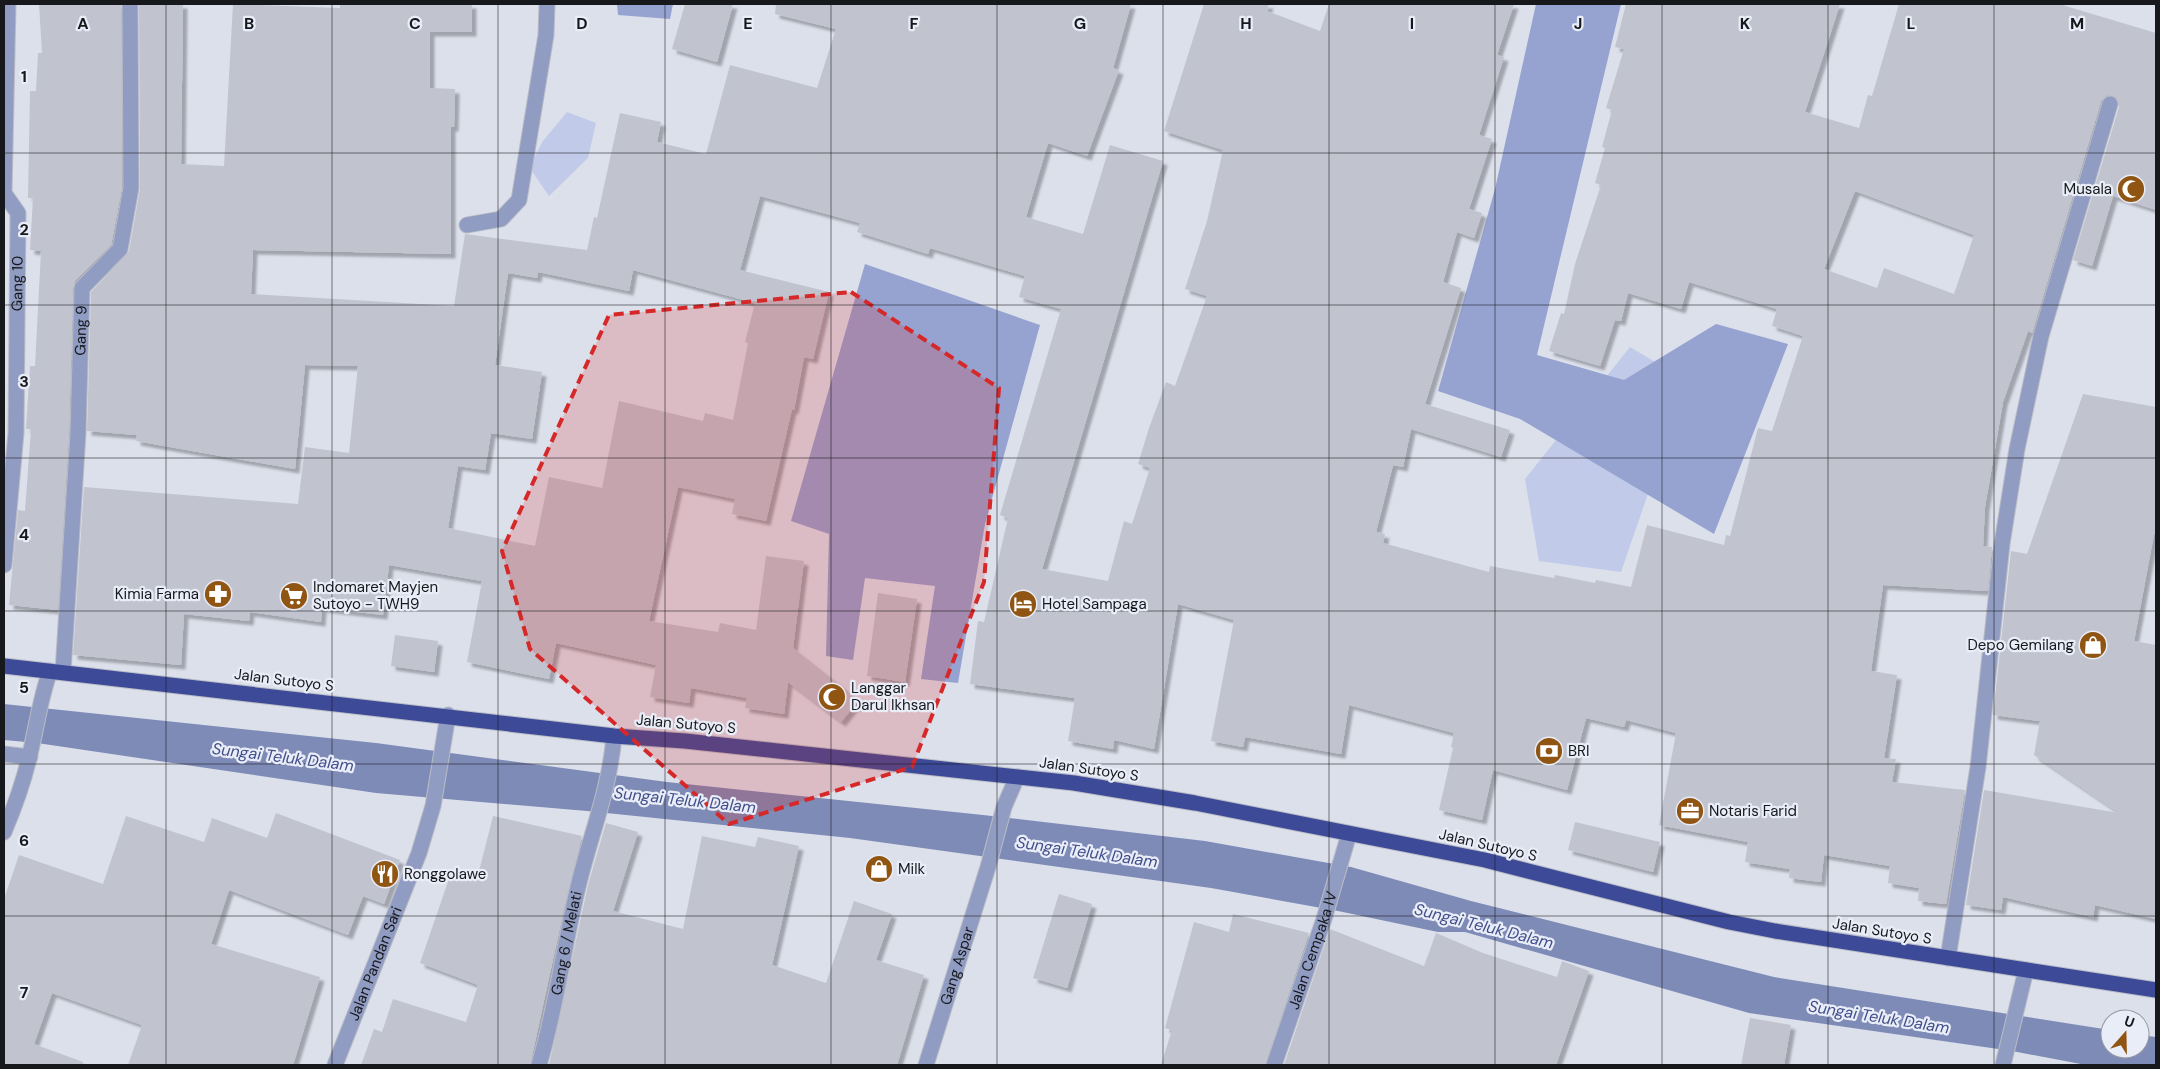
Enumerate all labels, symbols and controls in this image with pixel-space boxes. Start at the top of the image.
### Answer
text: A [77,13,89,34]
text: B [244,13,254,34]
text: C [409,13,421,34]
text: D [576,13,588,34]
text: E [743,13,753,34]
text: F [910,13,919,34]
text: G [1074,13,1086,34]
text: H [1240,13,1252,34]
text: I [1410,13,1414,34]
text: J [1574,13,1582,34]
text: K [1740,13,1751,34]
text: L [1907,13,1916,34]
text: M [2070,13,2084,34]
text: 1 [21,66,27,87]
mosque icon: Musala [2116,174,2146,204]
place label: Musala [2064,179,2112,199]
text: 2 [19,219,29,240]
street label: Gang 10 [7,256,28,311]
street label: Gang 9 [70,305,92,356]
text: 3 [19,371,29,392]
text: 4 [19,524,29,545]
place label: Indomaret Mayjen Sutoyo - TWH9 [313,577,438,614]
pharmacy icon: Kimia Farma [203,579,233,609]
supermarket icon: Indomaret Mayjen Sutoyo - TWH9 [279,581,309,611]
place label: Kimia Farma [115,584,199,604]
hotel icon: Hotel Sampaga [1008,589,1038,619]
place label: Hotel Sampaga [1042,594,1147,614]
shop icon: Depo Gemilang [2078,630,2108,660]
place label: Depo Gemilang [1968,635,2074,655]
street label: Jalan Sutoyo S [233,664,335,696]
text: 5 [19,677,29,698]
place label: Langgar Darul Ikhsan [851,678,935,715]
mosque icon: Langgar Darul Ikhsan [817,682,847,712]
street label: Jalan Sutoyo S [635,710,737,738]
bank icon: BRI [1534,736,1564,766]
water label: Sungai Teluk Dalam [211,738,355,776]
place label: BRI [1568,741,1589,761]
street label: Jalan Sutoyo S [1038,752,1140,786]
water label: Sungai Teluk Dalam [613,782,757,818]
office icon: Notaris Farid [1675,796,1705,826]
place label: Notaris Farid [1709,801,1797,821]
street label: Jalan Sutoyo S [1437,824,1539,866]
text: 6 [19,830,29,851]
water label: Sungai Teluk Dalam [1015,832,1159,872]
shop icon: Milk [864,854,894,884]
restaurant icon: Ronggolawe [370,859,400,889]
place label: Milk [898,859,926,879]
place label: Ronggolawe [404,864,486,884]
street label: Gang 6 / Melati [546,889,587,997]
street label: Jalan Cempaka IV [1284,889,1342,1012]
water label: Sungai Teluk Dalam [1412,899,1556,953]
street label: Jalan Pandan Sari [344,904,407,1024]
street label: Jalan Sutoyo S [1831,913,1933,949]
street label: Gang Aspar [935,924,979,1007]
text: 7 [20,982,29,1003]
water label: Sungai Teluk Dalam [1807,995,1951,1039]
north arrow [2100,1009,2150,1059]
text: U [2122,1012,2137,1032]

